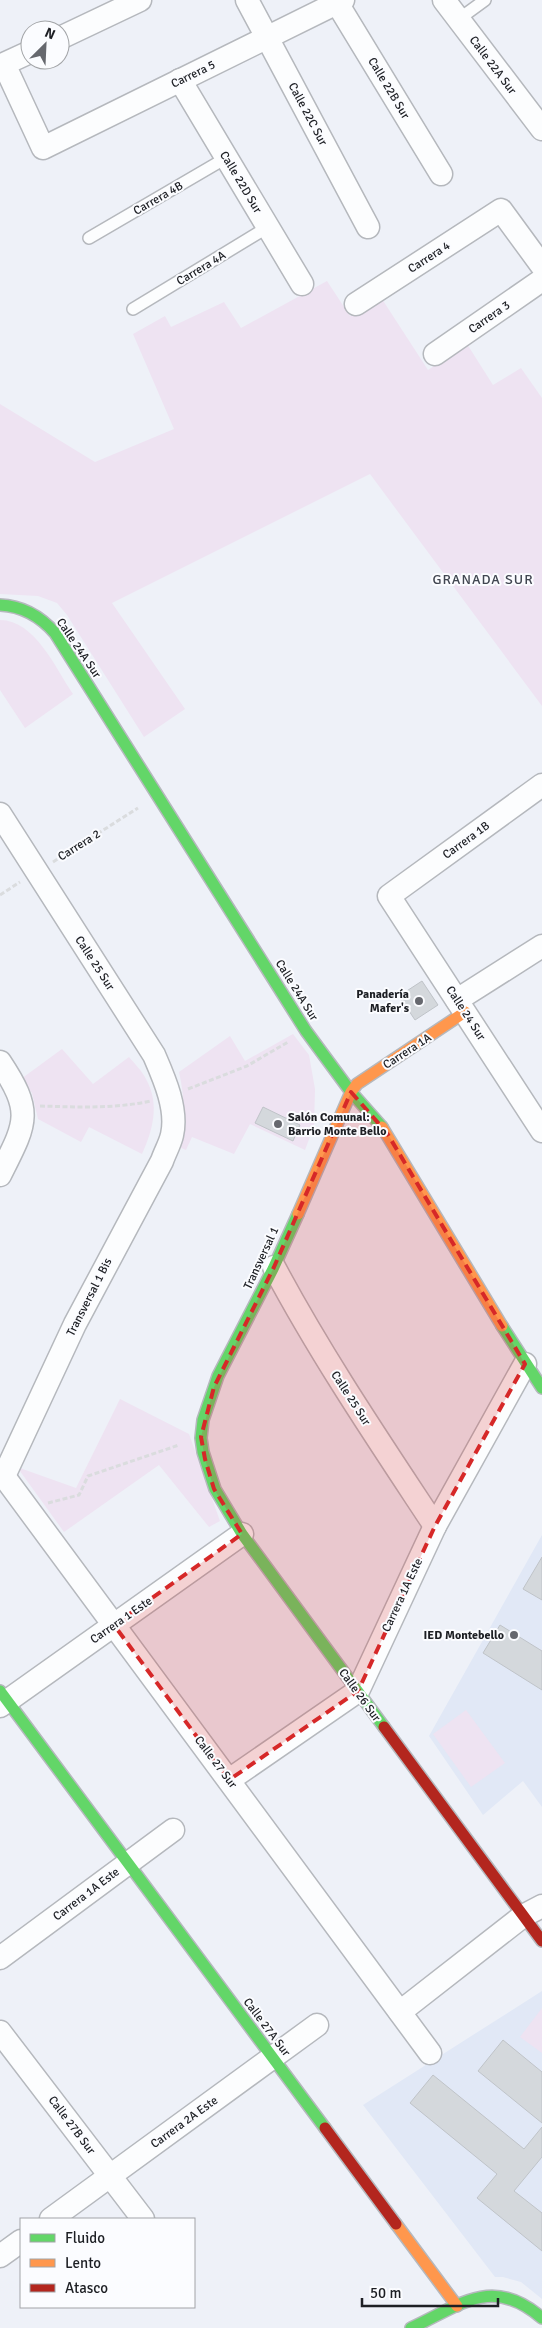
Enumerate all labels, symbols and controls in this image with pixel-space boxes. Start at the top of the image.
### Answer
north arrow [20,20,70,70]
text: N [42,24,58,43]
street label: Calle 22A Sur [466,33,520,98]
street label: Calle 22B Sur [364,55,413,122]
street label: Carrera 5 [169,57,218,92]
street label: Calle 22C Sur [285,80,331,149]
street label: Calle 22D Sur [216,149,265,216]
street label: Carrera 4B [131,178,186,219]
street label: Carrera 4 [405,238,454,277]
street label: Carrera 4A [174,248,229,289]
street label: Carrera 3 [466,298,513,337]
district label: GRANADA SUR [432,571,534,588]
street label: Calle 24A Sur [53,615,104,682]
street label: Carrera 1B [440,818,493,863]
street label: Carrera 2 [55,827,103,864]
street label: Calle 25 Sur [71,933,118,994]
street label: Calle 24A Sur [272,957,322,1024]
street label: Calle 24 Sur [442,983,489,1044]
place label: Panadería Mafer's [356,987,410,1016]
marker: Panadería Mafer's [413,995,425,1007]
street label: Carrera 1A [380,1030,435,1073]
place label: Salón Comunal: Barrio Monte Bello [288,1110,386,1139]
marker: Salón Comunal: Barrio Monte Bello [272,1118,284,1130]
street label: Transversal 1 [240,1225,282,1292]
street label: Transversal 1 Bis [63,1256,116,1339]
street label: Calle 25 Sur [327,1368,374,1429]
street label: Carrera 1A Este [379,1556,426,1634]
street label: Carrera 1 Este [87,1594,155,1647]
place label: IED Montebello [424,1628,504,1643]
marker: IED Montebello [508,1629,520,1641]
street label: Calle 26 Sur [335,1666,384,1725]
street label: Calle 27 Sur [191,1733,241,1792]
street label: Carrera 1A Este [50,1864,123,1924]
street label: Calle 27A Sur [240,1995,294,2060]
street label: Calle 27B Sur [45,2093,99,2158]
street label: Carrera 2A Este [148,2093,221,2152]
legend [20,2218,195,2308]
text: Fluido [65,2229,105,2247]
text: Lento [65,2254,101,2272]
scale bar [362,2276,498,2308]
text: Atasco [65,2279,108,2297]
text: 50 m [370,2284,401,2302]

